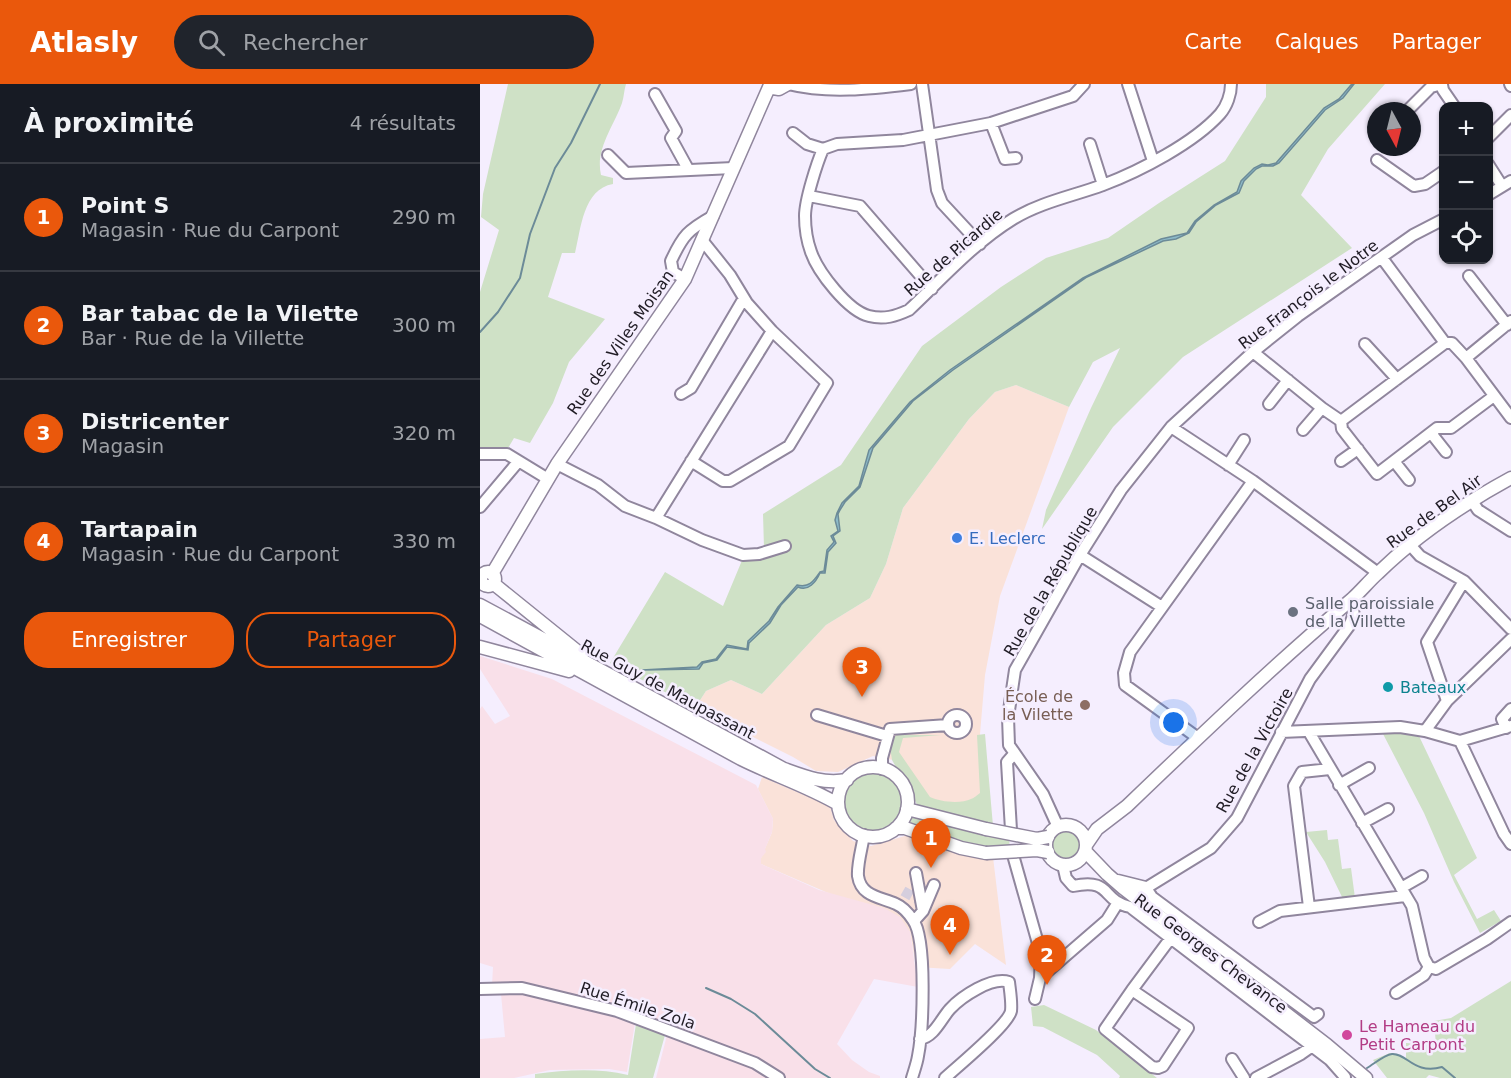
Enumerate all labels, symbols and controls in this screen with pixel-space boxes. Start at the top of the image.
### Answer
search box [174,15,594,69]
text: Atlasly [30,26,138,59]
icon: search [195,26,228,59]
text: Rechercher [243,30,368,55]
text: Carte [1185,30,1242,54]
text: Calques [1275,30,1359,54]
text: Partager [1392,30,1481,54]
north arrow [1367,102,1421,156]
map controls [1439,102,1493,264]
button: + [1439,102,1493,156]
text: À proximité [24,108,194,138]
text: 4 résultats [350,111,456,135]
button: − [1439,156,1493,210]
text: Point S [81,193,169,218]
text: 1 [37,205,50,229]
text: 290 m [392,205,456,229]
street label: Rue de Picardie [900,205,1006,300]
button: locate [1439,210,1493,264]
text: Magasin · Rue du Carpont [81,218,339,242]
street label: Rue François le Notre [1235,236,1382,353]
street label: Rue des Villes Moisan [563,266,678,418]
text: Bar tabac de la Vilette [81,301,359,326]
text: 2 [37,313,50,337]
text: 300 m [392,313,456,337]
text: Bar · Rue de la Villette [81,326,304,350]
text: Districenter [81,409,229,434]
text: 3 [37,421,50,445]
text: 320 m [392,421,456,445]
text: Magasin [81,434,164,458]
street label: Rue de Bel Air [1383,470,1486,552]
street label: Rue de la République [1000,503,1101,659]
text: Tartapain [81,517,198,542]
text: 4 [37,529,50,553]
text: 330 m [392,529,456,553]
place label: E. Leclerc [969,529,1046,548]
marker: E. Leclerc [950,531,964,545]
text: Magasin · Rue du Carpont [81,542,339,566]
place label: Salle paroissiale de la Villette [1305,594,1434,631]
marker: Salle paroissiale de la Villette [1286,605,1300,619]
button: Enregistrer [24,612,234,668]
button: Partager [246,612,456,668]
street label: Rue Guy de Maupassant [578,635,758,743]
pin: 3 [842,648,881,697]
place label: Bateaux [1400,678,1466,697]
marker: Bateaux [1381,680,1395,694]
street label: Rue de la Victoire [1212,684,1297,816]
place label: École de la Vilette [1002,687,1073,724]
marker: École de la Vilette [1078,698,1092,712]
your location [1159,708,1188,737]
pin: 1 [912,818,950,868]
street label: Rue Georges Chevance [1131,890,1291,1017]
pin: 4 [930,906,970,955]
pin: 2 [1028,936,1066,985]
street label: Rue Émile Zola [578,978,698,1033]
place label: Le Hameau du Petit Carpont [1359,1017,1475,1054]
marker: Le Hameau du Petit Carpont [1340,1028,1354,1042]

